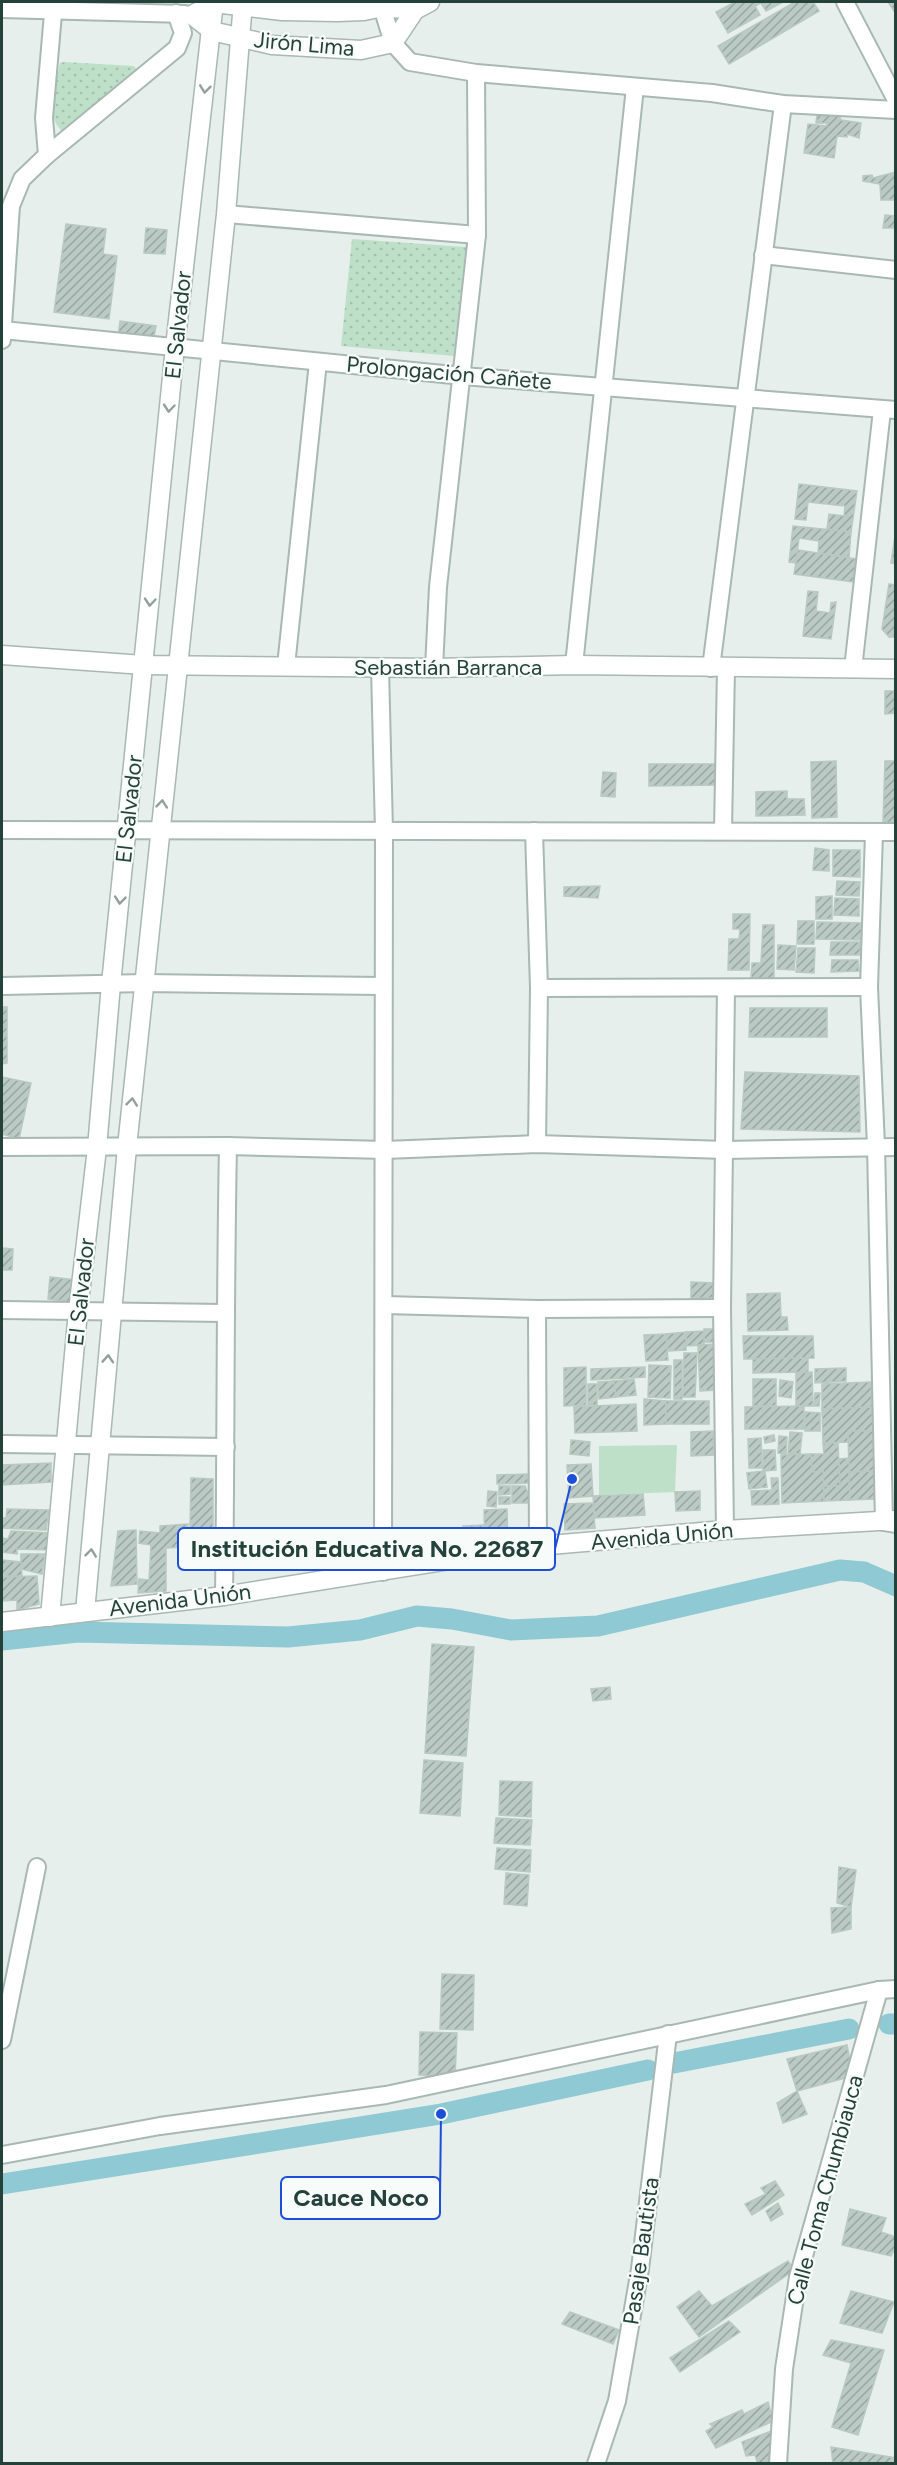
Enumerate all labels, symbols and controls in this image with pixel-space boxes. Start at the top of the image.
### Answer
street label: Jirón Lima [253,26,355,62]
one-way arrow [199,84,212,93]
street label: El Salvador [159,269,197,380]
street label: Prolongación Cañete [345,351,553,395]
one-way arrow [163,403,176,412]
one-way arrow [144,597,157,606]
street label: Sebastián Barranca [354,654,542,681]
street label: El Salvador [110,753,148,864]
one-way arrow [155,799,168,809]
one-way arrow [114,896,126,905]
one-way arrow [125,1098,138,1107]
street label: El Salvador [62,1236,100,1347]
one-way arrow [101,1355,114,1364]
street label: Avenida Unión [590,1516,734,1556]
callout: Institución Educativa No. 22687 [178,1528,555,1570]
text: Institución Educativa No. 22687 [191,1534,543,1563]
one-way arrow [84,1549,96,1558]
street label: Avenida Unión [108,1578,252,1622]
street label: Calle Toma Chumbiauca [781,2072,869,2308]
street label: Pasaje Bautista [617,2176,665,2326]
callout: Cauce Noco [281,2177,440,2219]
text: Cauce Noco [293,2183,429,2212]

